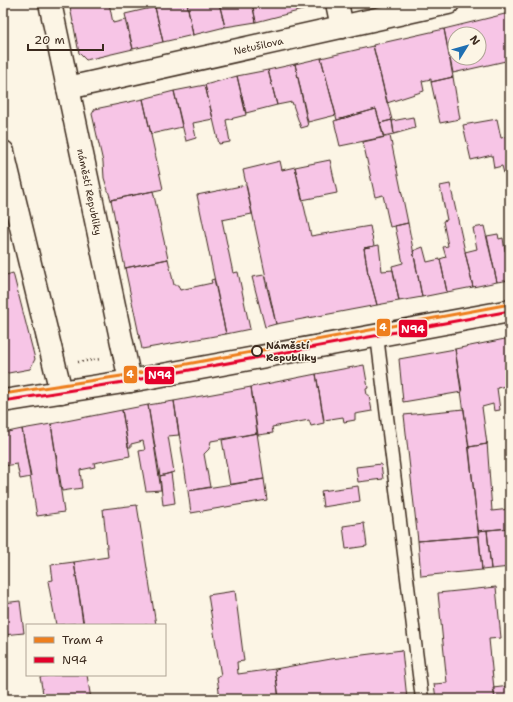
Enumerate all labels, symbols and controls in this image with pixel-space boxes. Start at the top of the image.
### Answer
scale bar [28,26,103,52]
north arrow [447,26,487,66]
text: 20 m [34,32,65,48]
text: N [466,32,483,49]
street label: Netušilova [232,34,285,58]
street label: náměstí Republiky [74,147,105,237]
line badge: 4 [376,318,391,337]
line badge: N94 [398,319,428,338]
text: 4 [379,320,387,335]
text: N94 [401,322,425,337]
place label: Náměstí Republiky [266,339,317,364]
marker: Náměstí Republiky [251,345,263,357]
line badge: 4 [123,365,138,384]
line badge: N94 [144,366,175,385]
text: 4 [126,367,134,382]
text: N94 [148,368,172,383]
legend [26,624,166,676]
text: Tram 4 [62,632,104,648]
text: N94 [62,652,87,668]

